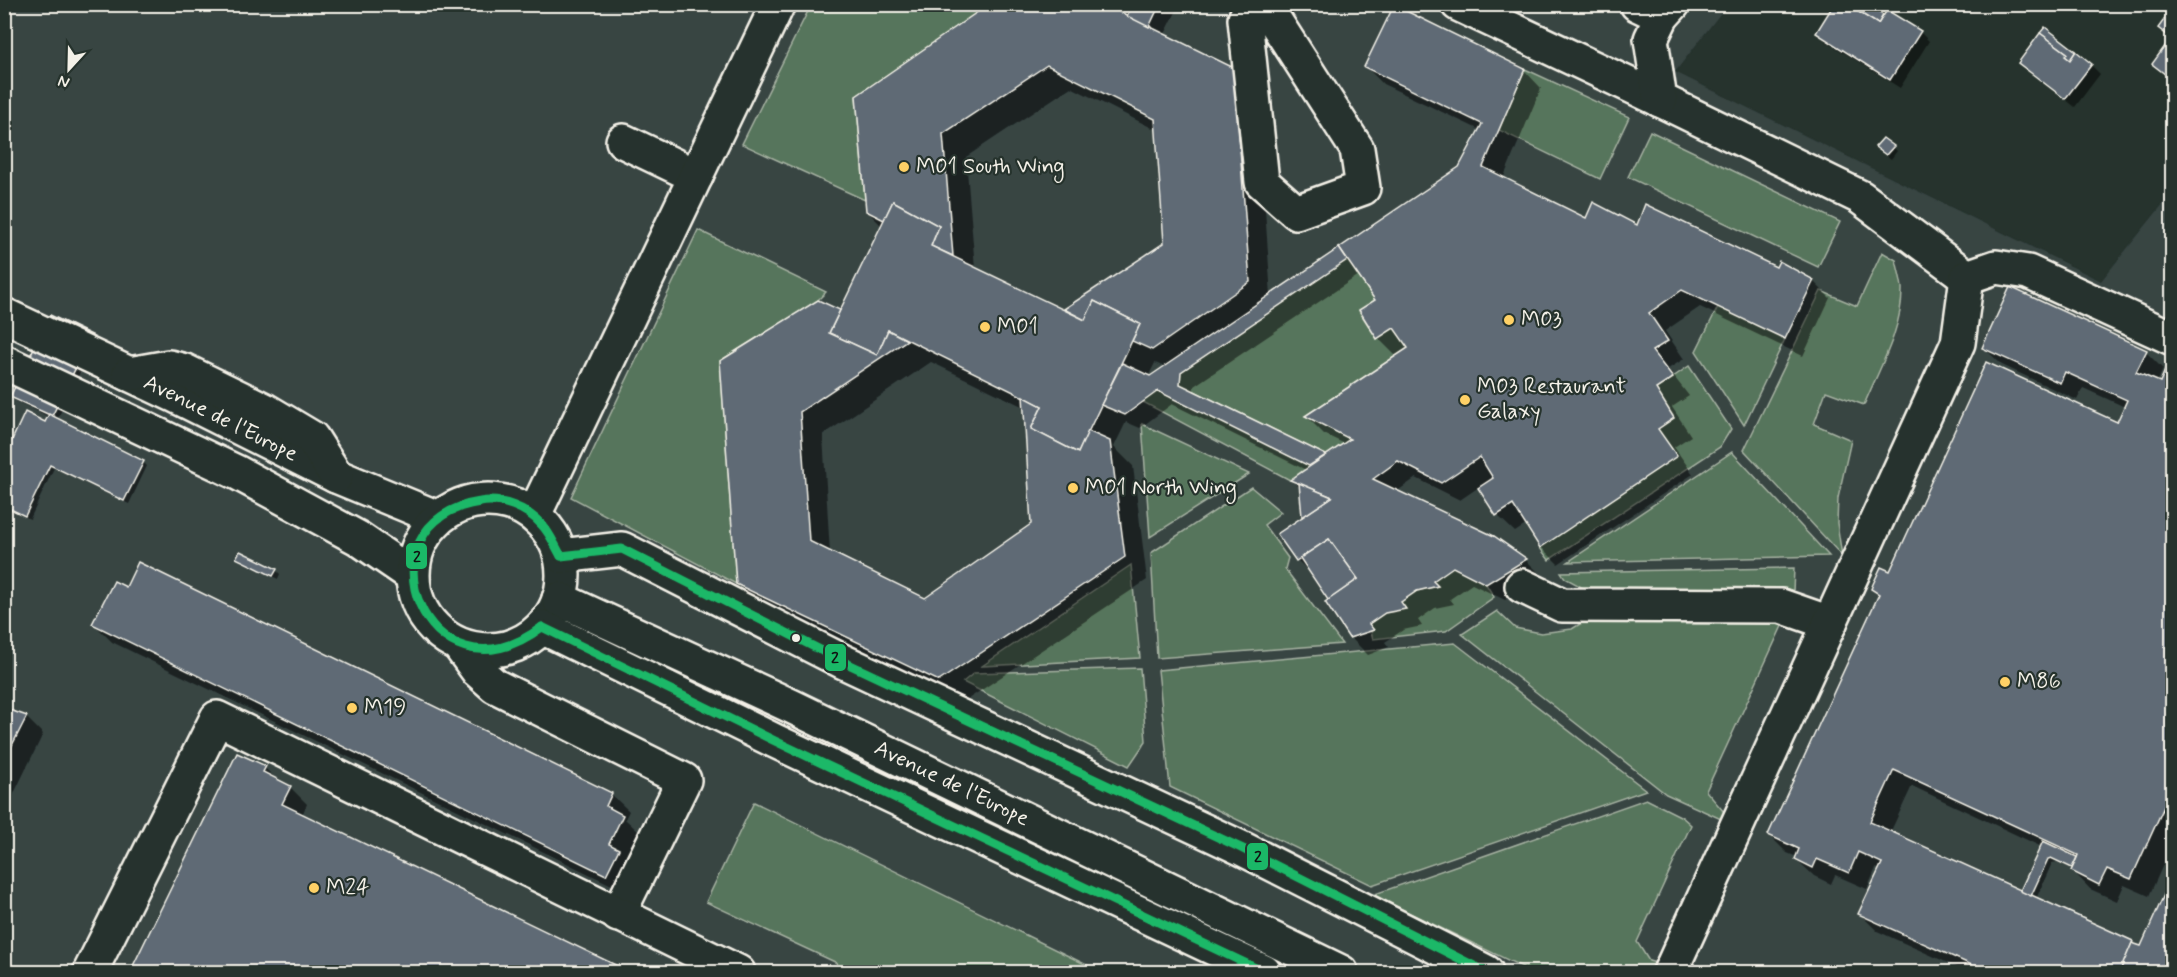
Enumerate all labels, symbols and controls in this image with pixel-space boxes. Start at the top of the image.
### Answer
north arrow [39,39,99,99]
text: N [55,70,73,93]
place label: M01 South Wing [916,153,1065,184]
marker: M01 South Wing [897,160,911,174]
place label: M03 [1521,306,1562,334]
place label: M01 [997,313,1038,341]
marker: M03 [1502,313,1516,327]
marker: M01 [978,320,992,334]
street label: Avenue de l'Europe [139,369,303,469]
place label: M03 Restaurant Galaxy [1477,373,1626,426]
marker: M03 Restaurant Galaxy [1458,393,1472,407]
place label: M01 North Wing [1085,474,1237,505]
marker: M01 North Wing [1066,481,1080,495]
line badge: 2 [405,542,428,570]
text: 2 [413,547,421,568]
unlabelled marker [790,632,802,644]
line badge: 2 [824,643,847,672]
text: 2 [831,648,839,669]
place label: M86 [2017,668,2061,696]
marker: M86 [1998,675,2012,689]
place label: M19 [364,694,406,722]
marker: M19 [345,701,359,715]
street label: Avenue de l'Europe [870,734,1034,833]
line badge: 2 [1246,842,1269,871]
text: 2 [1254,847,1262,868]
place label: M24 [326,874,369,902]
marker: M24 [307,881,321,895]

